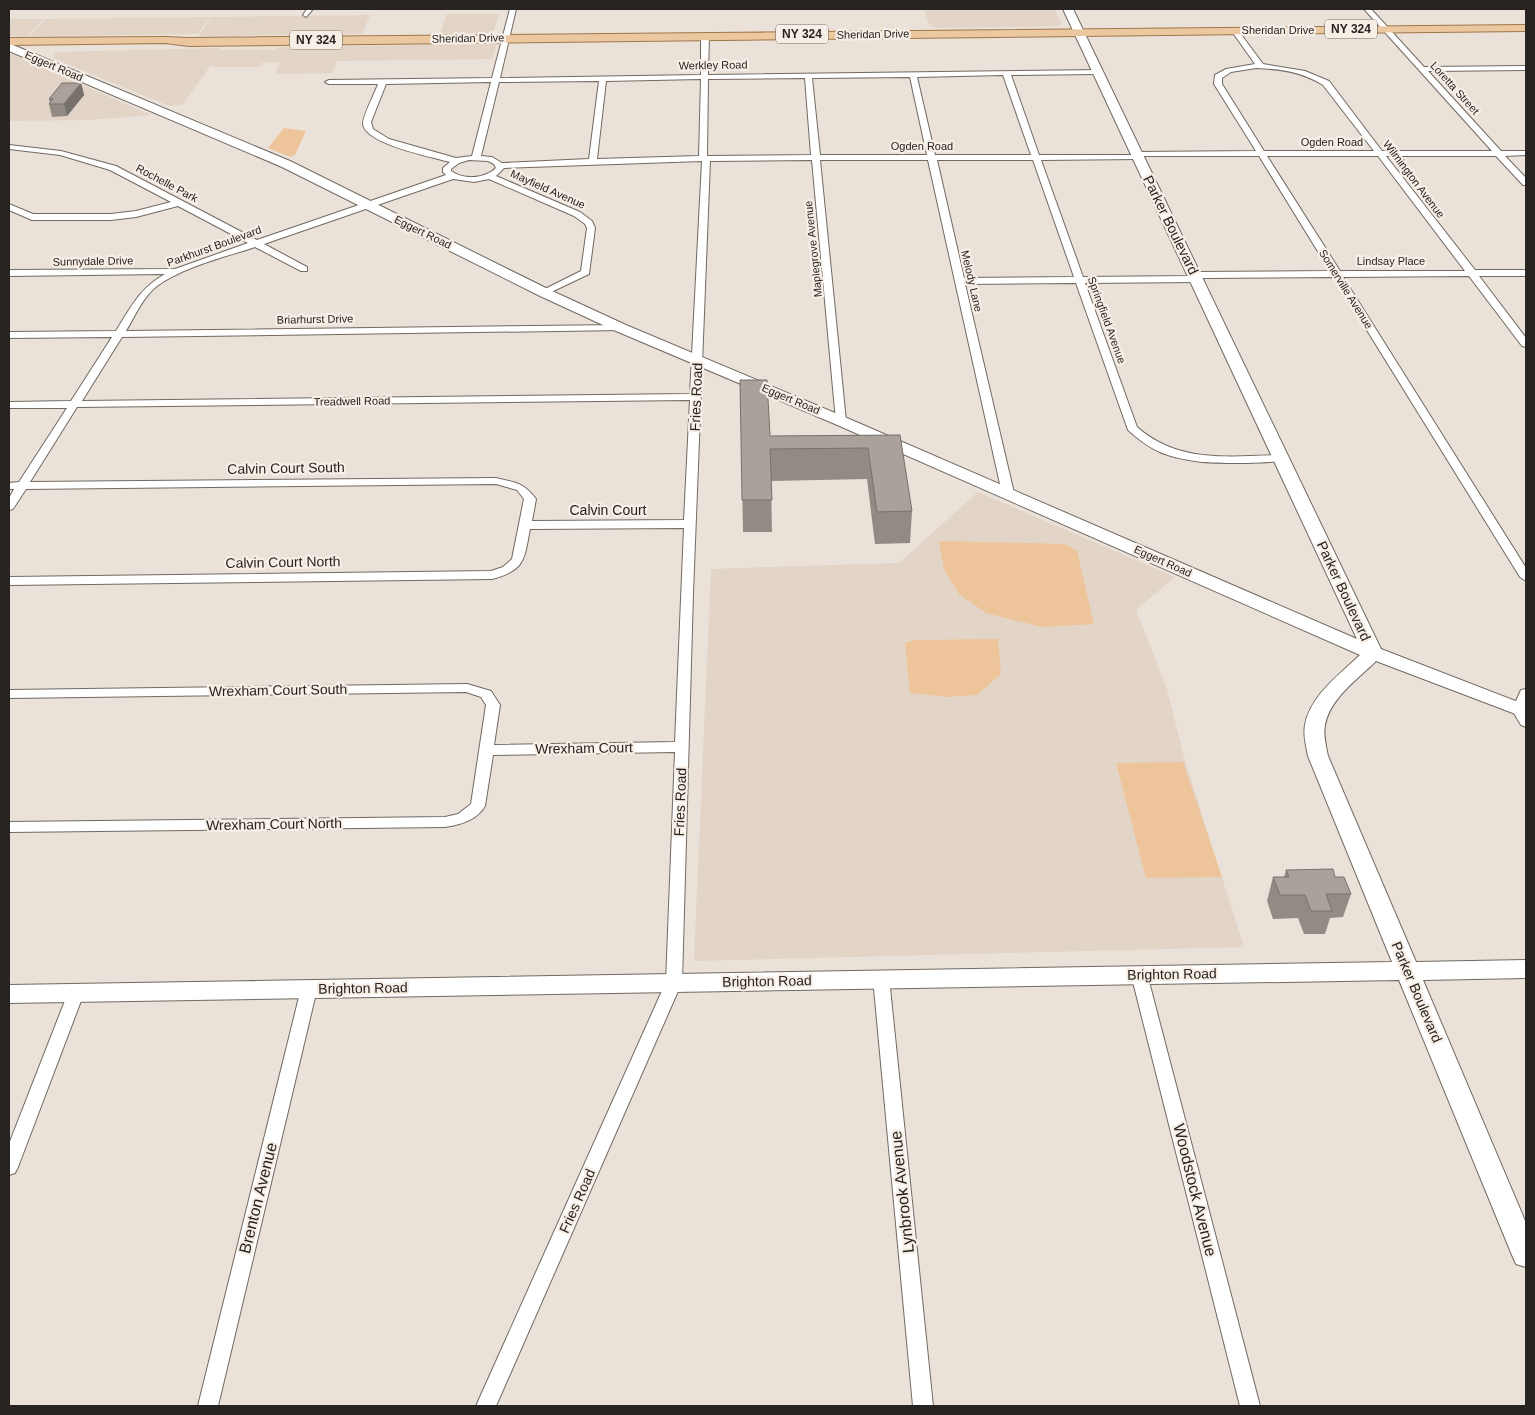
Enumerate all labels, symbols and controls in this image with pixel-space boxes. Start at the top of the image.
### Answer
road number: NY 324 [1325,20,1377,38]
road number: NY 324 [776,24,828,44]
street label: Sheridan Drive [1242,24,1314,36]
street label: Sheridan Drive [837,27,909,41]
road number: NY 324 [290,30,342,50]
street label: Sheridan Drive [432,31,504,45]
street label: Eggert Road [23,48,85,84]
street label: Werkley Road [678,58,748,72]
street label: Loretta Street [1428,59,1482,117]
street label: Ogden Road [1301,136,1363,148]
street label: Wilmington Avenue [1381,138,1447,220]
street label: Ogden Road [891,140,953,152]
street label: Rochelle Park [134,162,200,205]
street label: Mayfield Avenue [509,167,587,211]
street label: Parker Boulevard [1140,173,1202,277]
street label: Maplegrove Avenue [802,200,824,298]
street label: Eggert Road [393,213,453,251]
street label: Parkhurst Boulevard [165,223,263,269]
street label: Somerville Avenue [1317,247,1375,331]
street label: Melody Lane [959,249,985,313]
street label: Sunnydale Drive [53,254,133,268]
street label: Lindsay Place [1357,255,1425,267]
street label: Springfield Avenue [1086,275,1128,365]
street label: Briarhurst Drive [277,312,353,326]
street label: Fries Road [687,363,705,431]
street label: Eggert Road [760,381,822,417]
street label: Treadwell Road [314,394,390,408]
street label: Calvin Court South [227,459,345,477]
street label: Calvin Court [569,502,647,518]
street label: Parker Boulevard [1314,539,1374,643]
street label: Eggert Road [1132,543,1194,579]
street label: Calvin Court North [225,553,341,571]
street label: Wrexham Court South [209,681,347,699]
street label: Wrexham Court [535,739,633,757]
street label: Fries Road [671,768,689,836]
street label: Wrexham Court North [206,815,342,833]
street label: Parker Boulevard [1389,939,1445,1045]
street label: Brighton Road [1127,965,1217,983]
street label: Brighton Road [722,972,812,990]
street label: Brighton Road [318,979,408,997]
street label: Woodstock Avenue [1170,1122,1220,1258]
street label: Lynbrook Avenue [887,1130,917,1254]
street label: Brenton Avenue [236,1141,280,1255]
street label: Fries Road [556,1166,598,1236]

